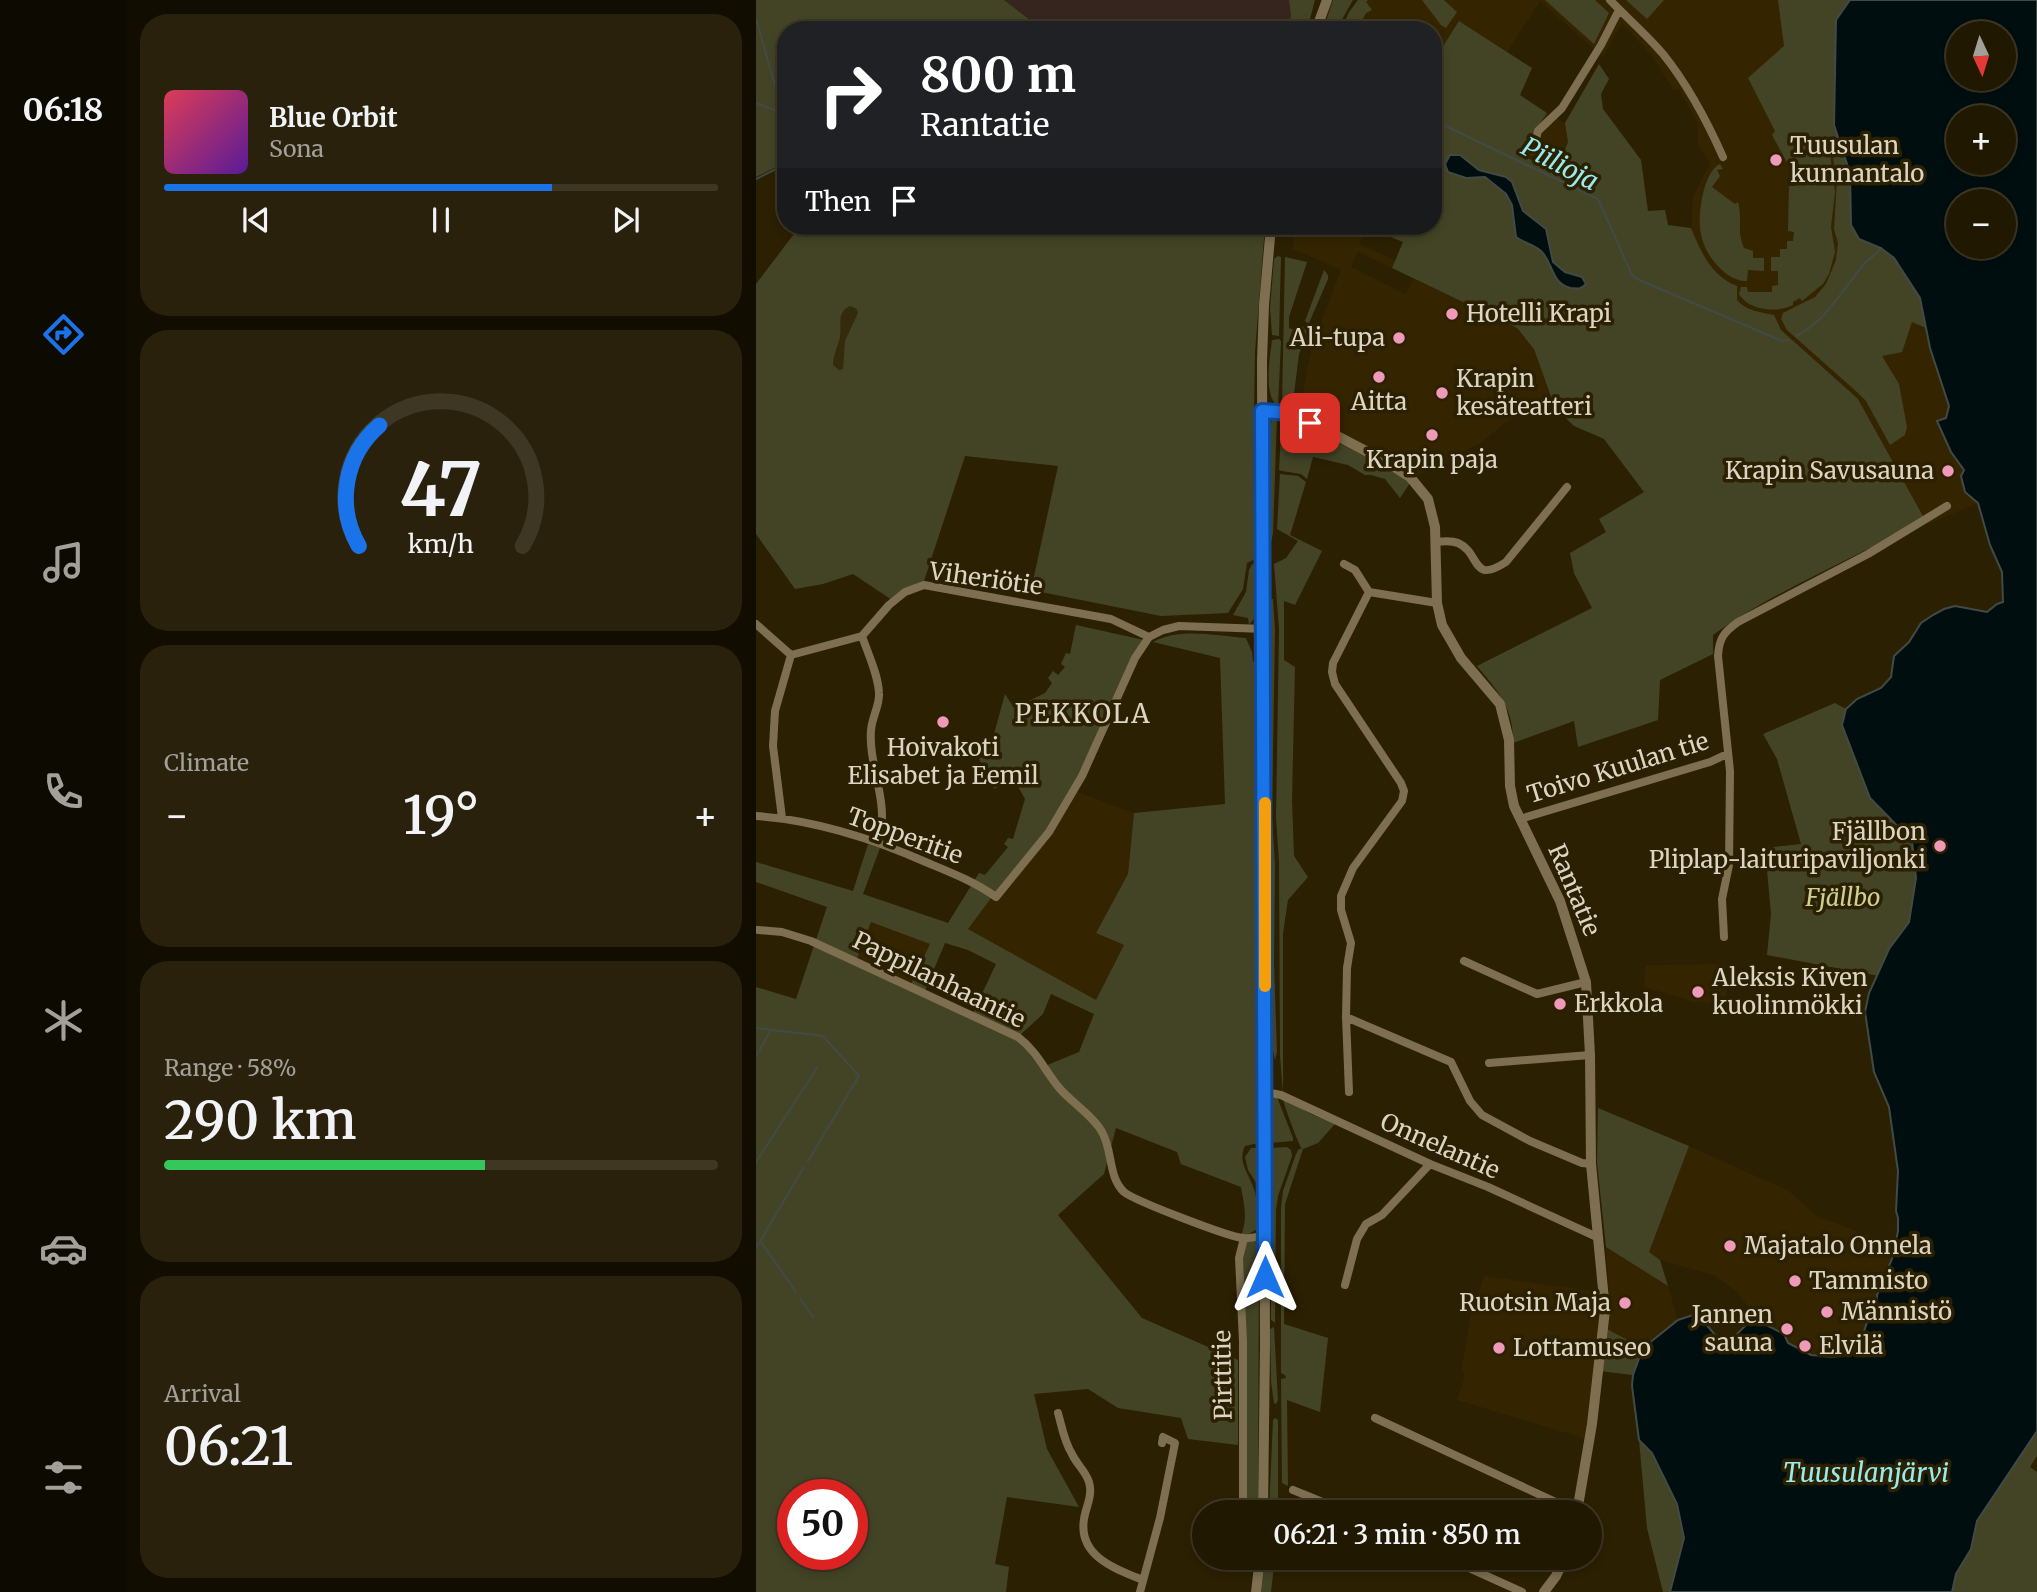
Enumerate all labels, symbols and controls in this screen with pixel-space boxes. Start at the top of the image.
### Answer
north arrow [1946,21,2016,91]
map controls [1946,21,2016,259]
text: 800 m [920,44,1076,105]
icon: right [805,49,896,140]
text: 06:18 [23,90,103,130]
text: Blue Orbit [269,101,398,134]
text: Rantatie [920,105,1050,145]
button: + [1946,105,2016,175]
water label: Piilioja [1516,130,1604,197]
place label: Tuusulan kunnantalo [1790,130,1924,189]
text: Sona [269,134,324,163]
marker: Tuusulan kunnantalo [1768,152,1784,168]
icon: arrive [885,182,923,220]
text: Then [805,185,871,218]
button: − [1946,189,2016,259]
icon: previous [237,201,275,239]
icon: pause [422,201,460,239]
icon: next [607,201,645,239]
place label: Hotelli Krapi [1466,298,1612,329]
marker: Hotelli Krapi [1444,306,1460,322]
icon: directions [39,310,88,359]
place label: Ali-tupa [1289,322,1385,353]
marker: Ali-tupa [1391,330,1407,346]
place label: Krapin kesäteatteri [1456,363,1592,422]
marker: Aitta [1371,369,1387,385]
marker: Krapin kesäteatteri [1434,385,1450,401]
place label: Aitta [1350,386,1407,417]
pin [1280,393,1340,453]
icon: arrive [1291,404,1329,442]
marker: Krapin paja [1424,427,1440,443]
place label: Krapin paja [1366,444,1498,475]
text: 47 [400,445,482,537]
place label: Krapin Savusauna [1725,455,1934,486]
marker: Krapin Savusauna [1940,463,1956,479]
text: km/h [408,528,474,560]
icon: music [39,538,88,587]
street label: Viheriötie [926,555,1045,602]
district label: PEKKOLA [1014,697,1152,730]
marker: Hoivakoti Elisabet ja Eemil [935,714,951,730]
street label: Toivo Kuulan tie [1523,725,1712,810]
place label: Hoivakoti Elisabet ja Eemil [847,732,1039,791]
text: Climate [164,748,249,777]
icon: phone [39,767,88,816]
text: 19° [403,783,479,848]
text: − [164,792,189,839]
text: + [693,792,718,839]
street label: Topperitie [843,800,967,871]
place label: Fjällbon Pliplap-laituripaviljonki [1649,816,1926,875]
marker: Fjällbon Pliplap-laituripaviljonki [1932,838,1948,854]
street label: Rantatie [1541,839,1608,941]
park label: Fjällbo [1804,882,1881,913]
street label: Pappilanhaantie [848,924,1031,1035]
place label: Aleksis Kiven kuolinmökki [1711,962,1868,1021]
marker: Aleksis Kiven kuolinmökki [1690,984,1706,1000]
place label: Erkkola [1574,988,1664,1019]
icon: climate [39,996,88,1045]
marker: Erkkola [1552,996,1568,1012]
text: Range · 58% [164,1053,297,1082]
text: 290 km [164,1088,357,1153]
street label: Onnelantie [1376,1105,1505,1186]
icon: car [39,1224,88,1273]
place label: Majatalo Onnela [1744,1230,1932,1261]
marker: Majatalo Onnela [1722,1238,1738,1254]
position arrow [1228,1240,1302,1314]
place label: Tammisto [1809,1265,1928,1296]
marker: Tammisto [1787,1273,1803,1289]
place label: Ruotsin Maja [1459,1287,1611,1318]
marker: Ruotsin Maja [1617,1295,1633,1311]
place label: Männistö [1841,1296,1952,1327]
place label: Jannen sauna [1691,1299,1773,1358]
marker: Männistö [1819,1304,1835,1320]
marker: Jannen sauna [1779,1321,1795,1337]
street label: Pirttitie [1206,1330,1239,1420]
place label: Elvilä [1819,1330,1883,1361]
place label: Lottamuseo [1513,1332,1651,1363]
marker: Elvilä [1797,1338,1813,1354]
marker: Lottamuseo [1491,1340,1507,1356]
text: Arrival [164,1379,241,1408]
text: 06:21 [164,1414,293,1479]
icon: filters [39,1453,88,1502]
water label: Tuusulanjärvi [1783,1456,1949,1489]
speed limit sign: 50 [777,1479,868,1570]
text: 06:21 · 3 min · 850 m [1273,1518,1521,1551]

